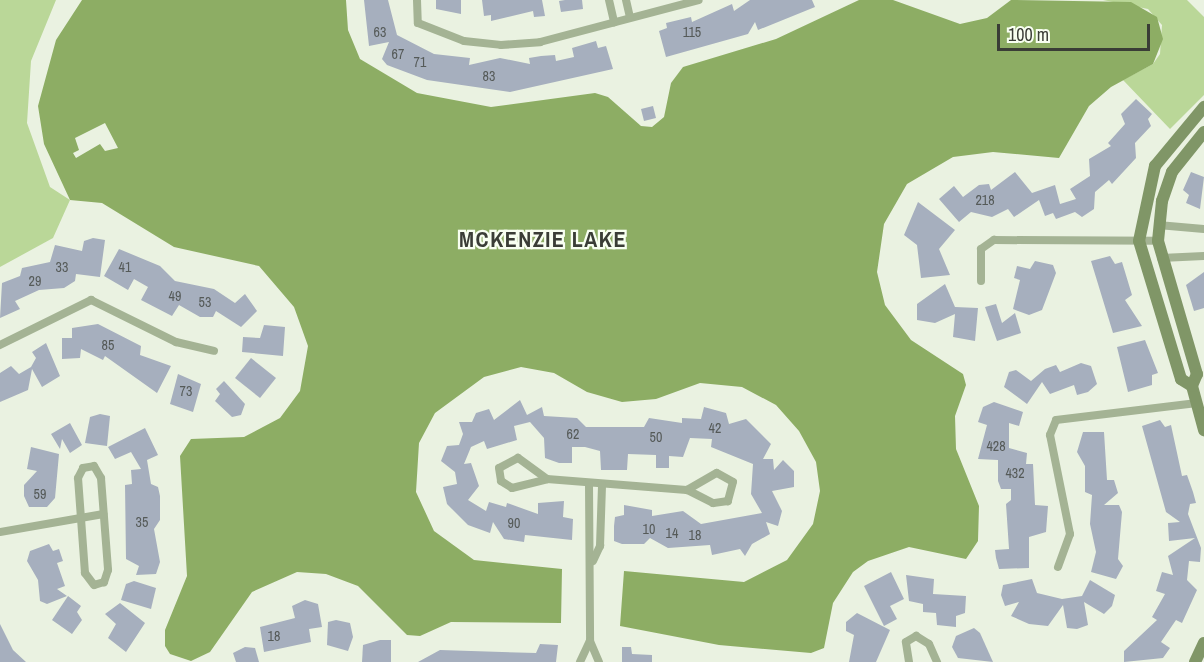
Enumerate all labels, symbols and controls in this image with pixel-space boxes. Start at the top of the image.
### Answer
scale bar [1000,12,1153,50]
text: 100 m [1008,22,1049,47]
house number: 63 [374,24,386,40]
house number: 115 [683,24,701,40]
house number: 67 [392,46,404,62]
house number: 71 [414,54,426,70]
house number: 83 [483,68,495,84]
house number: 218 [975,192,995,208]
district label: MCKENZIE LAKE [459,227,627,253]
house number: 33 [56,259,68,275]
house number: 41 [119,259,131,275]
house number: 29 [29,273,41,289]
house number: 49 [169,288,181,304]
house number: 53 [199,294,211,310]
house number: 85 [102,337,114,353]
house number: 73 [180,383,192,399]
house number: 42 [709,420,721,436]
house number: 62 [567,426,579,442]
house number: 50 [650,429,662,445]
house number: 428 [986,438,1006,454]
house number: 432 [1005,465,1025,481]
house number: 59 [34,486,46,502]
house number: 35 [136,514,148,530]
house number: 90 [508,515,520,531]
house number: 10 [643,521,655,537]
house number: 14 [666,525,678,541]
house number: 18 [689,527,701,543]
house number: 18 [268,628,280,644]

